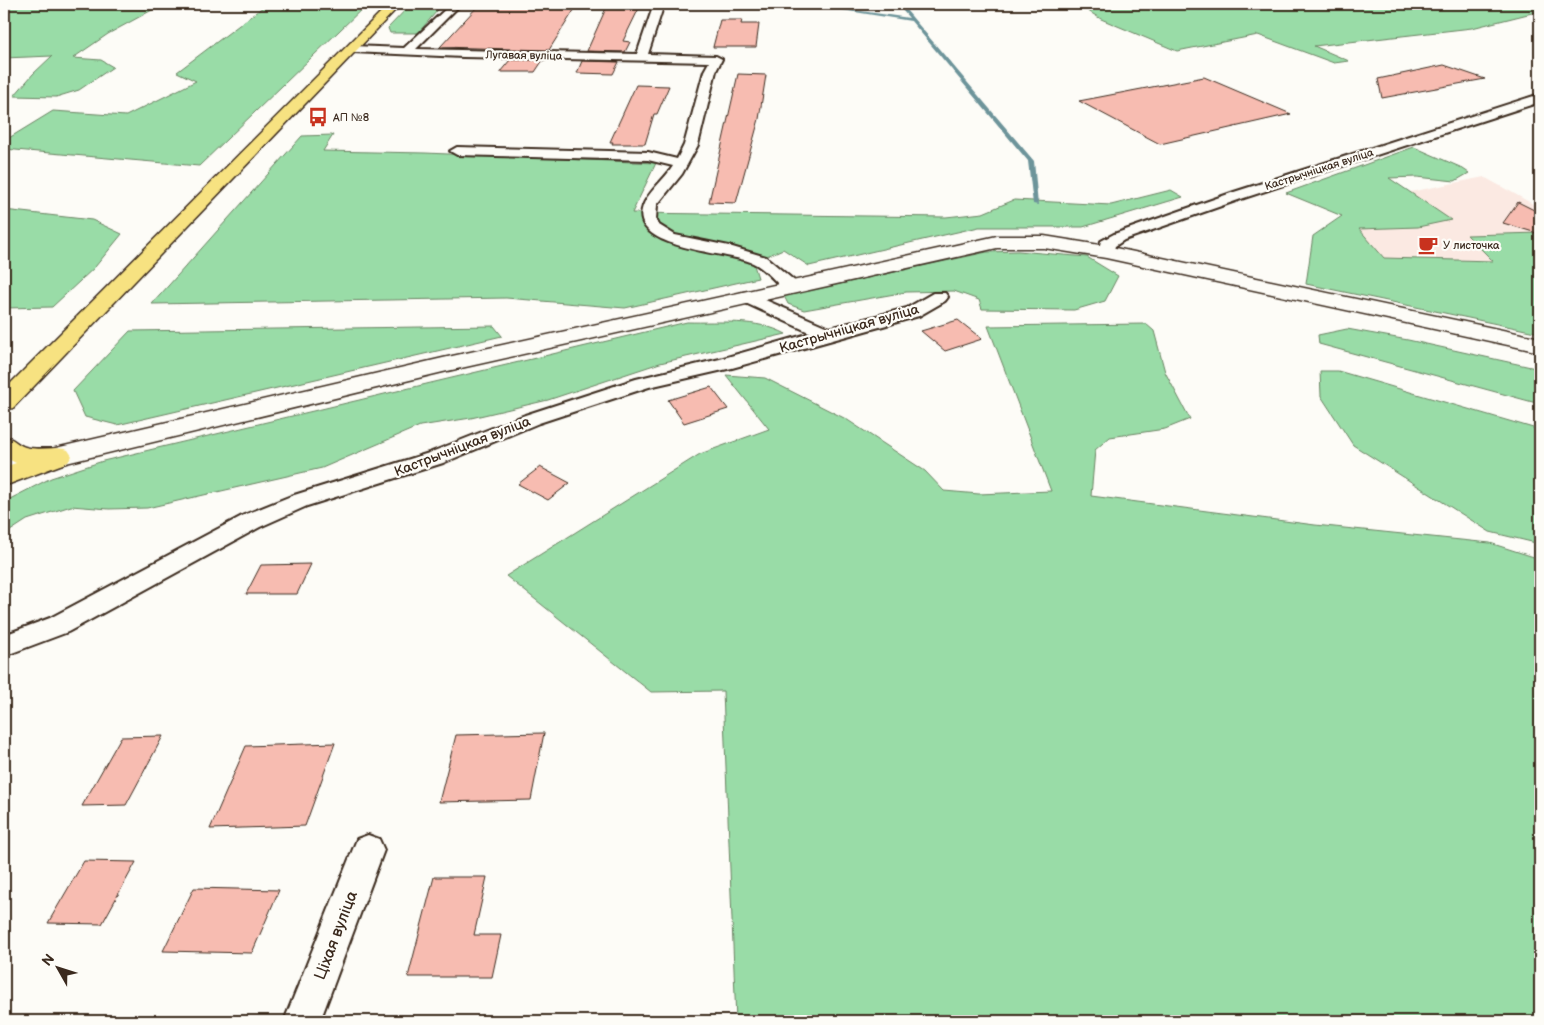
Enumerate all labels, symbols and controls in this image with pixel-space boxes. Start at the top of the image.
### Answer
street label: Лугавая вуліца [485,48,563,63]
bus stop icon: АП №8 [307,106,329,128]
place label: АП №8 [332,111,369,124]
street label: Кастрычніцкая вуліца [1263,146,1376,193]
cafe icon: У листочка [1417,234,1439,256]
place label: У листочка [1443,239,1500,252]
street label: Кастрычніцкая вуліца [777,300,921,357]
street label: Кастрычніцкая вуліца [392,412,533,480]
street label: Ціхая вуліца [311,888,362,983]
north arrow [32,942,82,992]
text: N [38,951,58,970]

